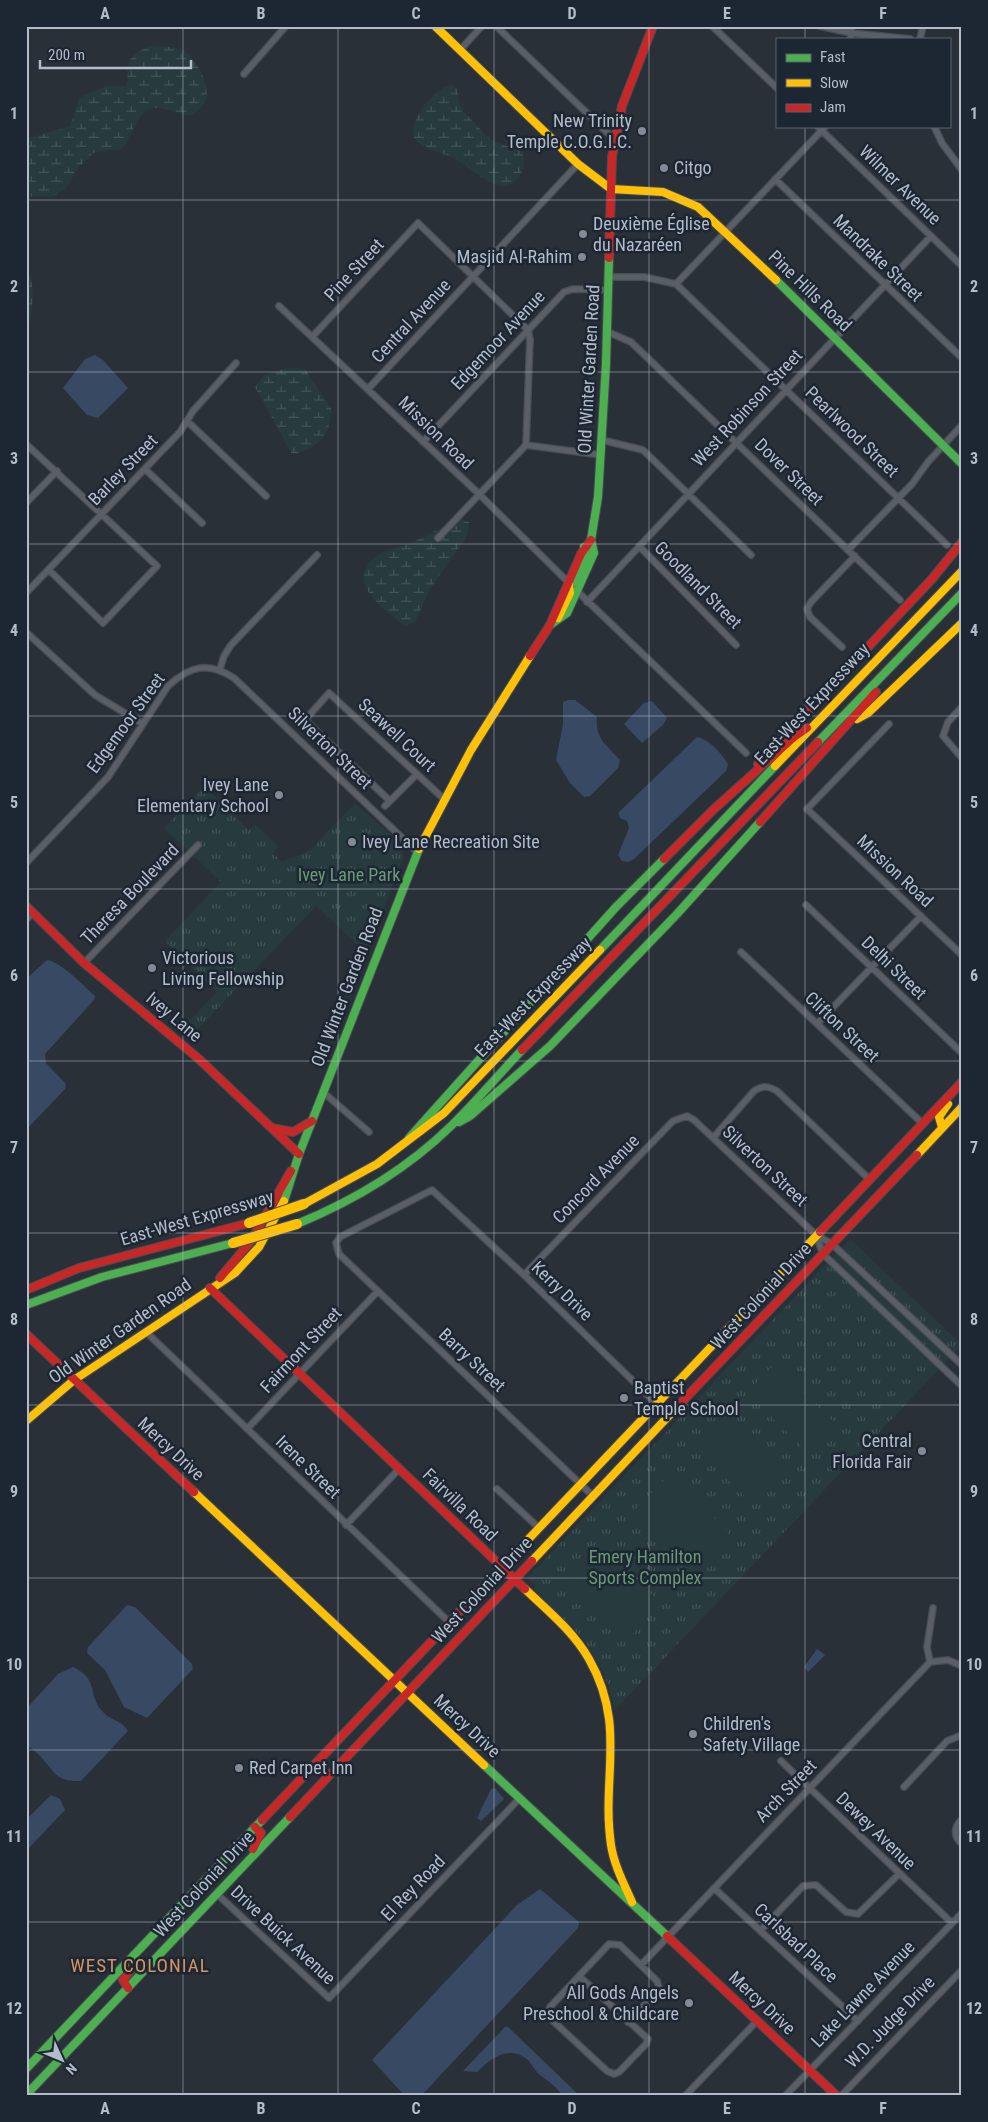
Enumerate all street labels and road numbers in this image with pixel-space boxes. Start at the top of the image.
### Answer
street label: Wilmer Avenue [855,140,946,229]
street label: Mandrake Street [829,210,927,306]
street label: Pine Street [320,234,388,305]
street label: Pine Hills Road [764,246,856,336]
street label: Central Avenue [367,275,455,367]
street label: Old Winter Garden Road [574,284,603,454]
street label: Edgemoor Avenue [446,286,549,394]
street label: West Robinson Street [687,345,806,470]
street label: Pearlwood Street [801,382,903,481]
street label: Mission Road [394,392,478,474]
street label: Barley Street [84,430,162,509]
street label: Dover Street [751,434,828,509]
street label: Goodland Street [650,537,746,633]
street label: East-West Expressway [750,638,874,769]
street label: Edgemoor Street [82,669,169,777]
street label: Seawell Court [354,693,440,776]
street label: Silverton Street [284,702,377,793]
street label: Mission Road [853,830,938,911]
street label: Theresa Boulevard [76,839,183,948]
street label: Old Winter Garden Road [306,904,387,1069]
street label: East-West Expressway [470,932,596,1061]
street label: Delhi Street [858,932,931,1004]
street label: Ivey Lane [142,987,206,1046]
street label: Clifton Street [801,987,884,1066]
street label: Silverton Street [718,1121,812,1210]
street label: Concord Avenue [548,1130,643,1227]
street label: East-West Expressway [118,1185,277,1249]
street label: West Colonial Drive [706,1238,815,1353]
street label: Kerry Drive [527,1256,597,1325]
street label: Old Winter Garden Road [45,1274,195,1388]
street label: Fairmont Street [256,1302,346,1397]
street label: Barry Street [435,1324,510,1396]
street label: Mercy Drive [134,1413,209,1485]
street label: Irene Street [272,1431,345,1503]
street label: Fairvilla Road [419,1464,502,1545]
street label: West Colonial Drive [427,1532,536,1647]
street label: Mercy Drive [430,1690,505,1762]
street label: Arch Street [751,1755,821,1826]
street label: Dewey Avenue [832,1788,920,1874]
street label: West Colonial Drive [149,1826,258,1941]
street label: El Rey Road [376,1851,449,1925]
street label: Drive Buick Avenue [227,1881,340,1988]
street label: Carlsbad Place [750,1899,843,1987]
street label: Lake Lawne Avenue [807,1936,919,2051]
street label: Mercy Drive [725,1967,800,2039]
street label: W.D. Judge Drive [841,1971,939,2072]

